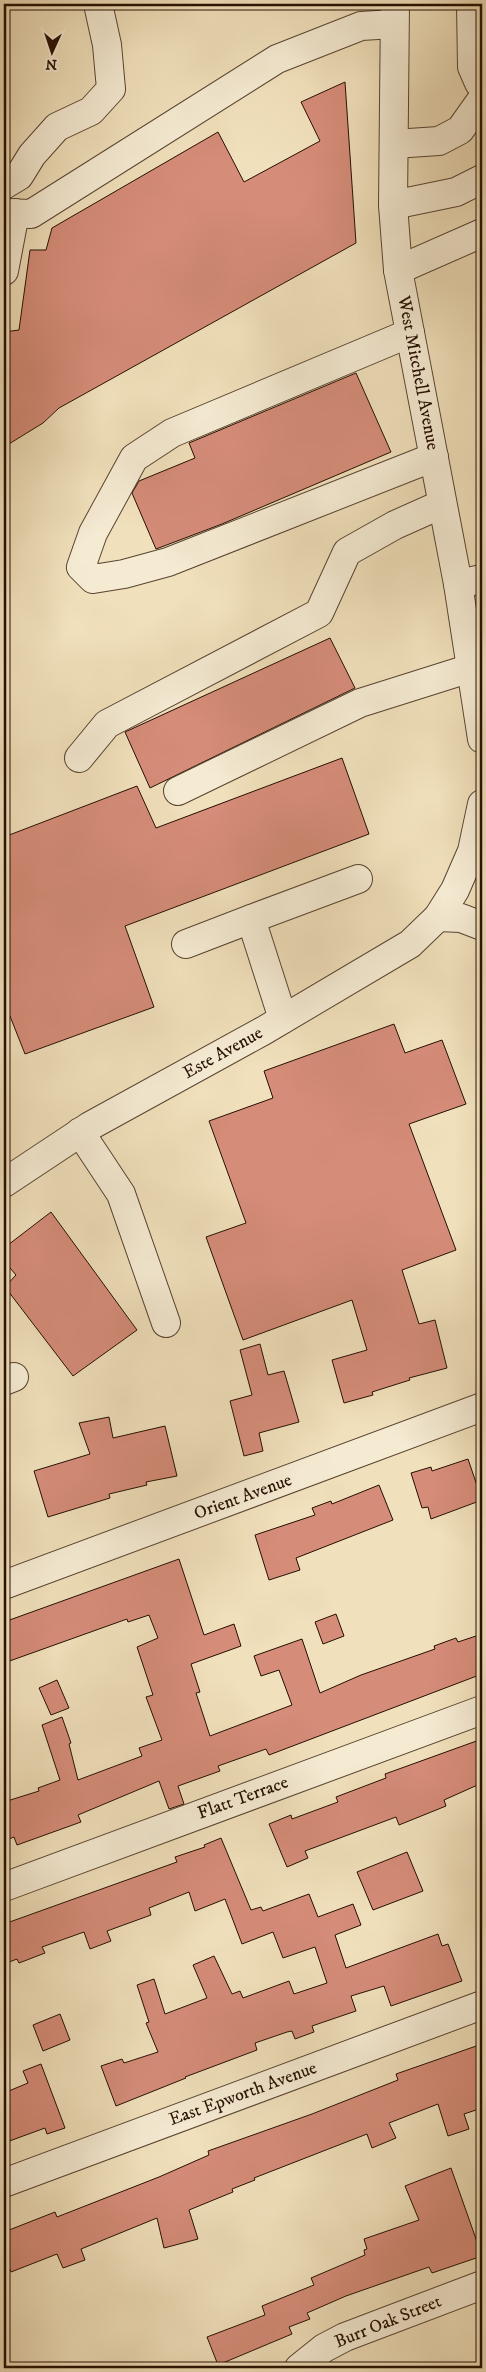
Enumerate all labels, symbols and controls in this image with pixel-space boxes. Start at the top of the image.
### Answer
north arrow [28,28,78,78]
text: N [45,55,58,73]
street label: West Mitchell Avenue [392,293,444,452]
street label: Este Avenue [179,1022,267,1084]
street label: Orient Avenue [191,1469,295,1525]
street label: Flatt Terrace [195,1771,291,1825]
street label: East Epworth Avenue [166,2057,320,2131]
street label: Burr Oak Street [331,2291,445,2353]

